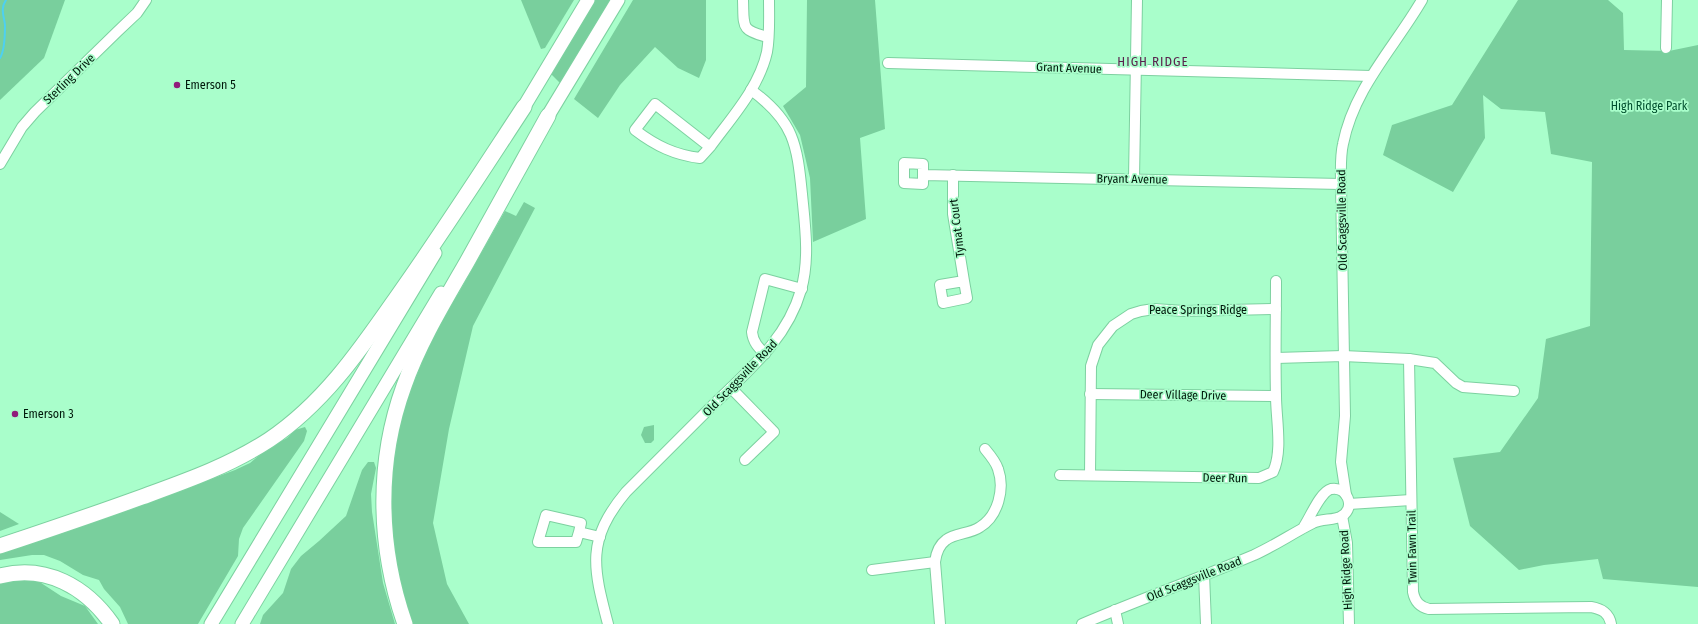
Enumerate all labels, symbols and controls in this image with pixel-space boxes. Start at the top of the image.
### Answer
street label: Sterling Drive [40,51,98,107]
district label: HIGH RIDGE [1117,54,1189,69]
street label: Grant Avenue [1036,60,1102,76]
place label: Emerson 5 [185,78,236,92]
marker: Emerson 5 [172,80,182,90]
park label: High Ridge Park [1611,99,1688,113]
street label: Old Scaggsville Road [1334,169,1350,271]
street label: Bryant Avenue [1096,171,1168,187]
street label: Tymat Court [946,198,968,258]
street label: Peace Springs Ridge [1149,303,1247,317]
street label: Old Scaggsville Road [700,337,780,419]
street label: Deer Village Drive [1140,387,1226,403]
place label: Emerson 3 [23,407,74,421]
marker: Emerson 3 [10,409,20,419]
street label: Deer Run [1202,471,1248,485]
street label: Twin Fawn Trail [1404,510,1420,584]
street label: High Ridge Road [1337,530,1355,610]
street label: Old Scaggsville Road [1145,554,1243,604]

